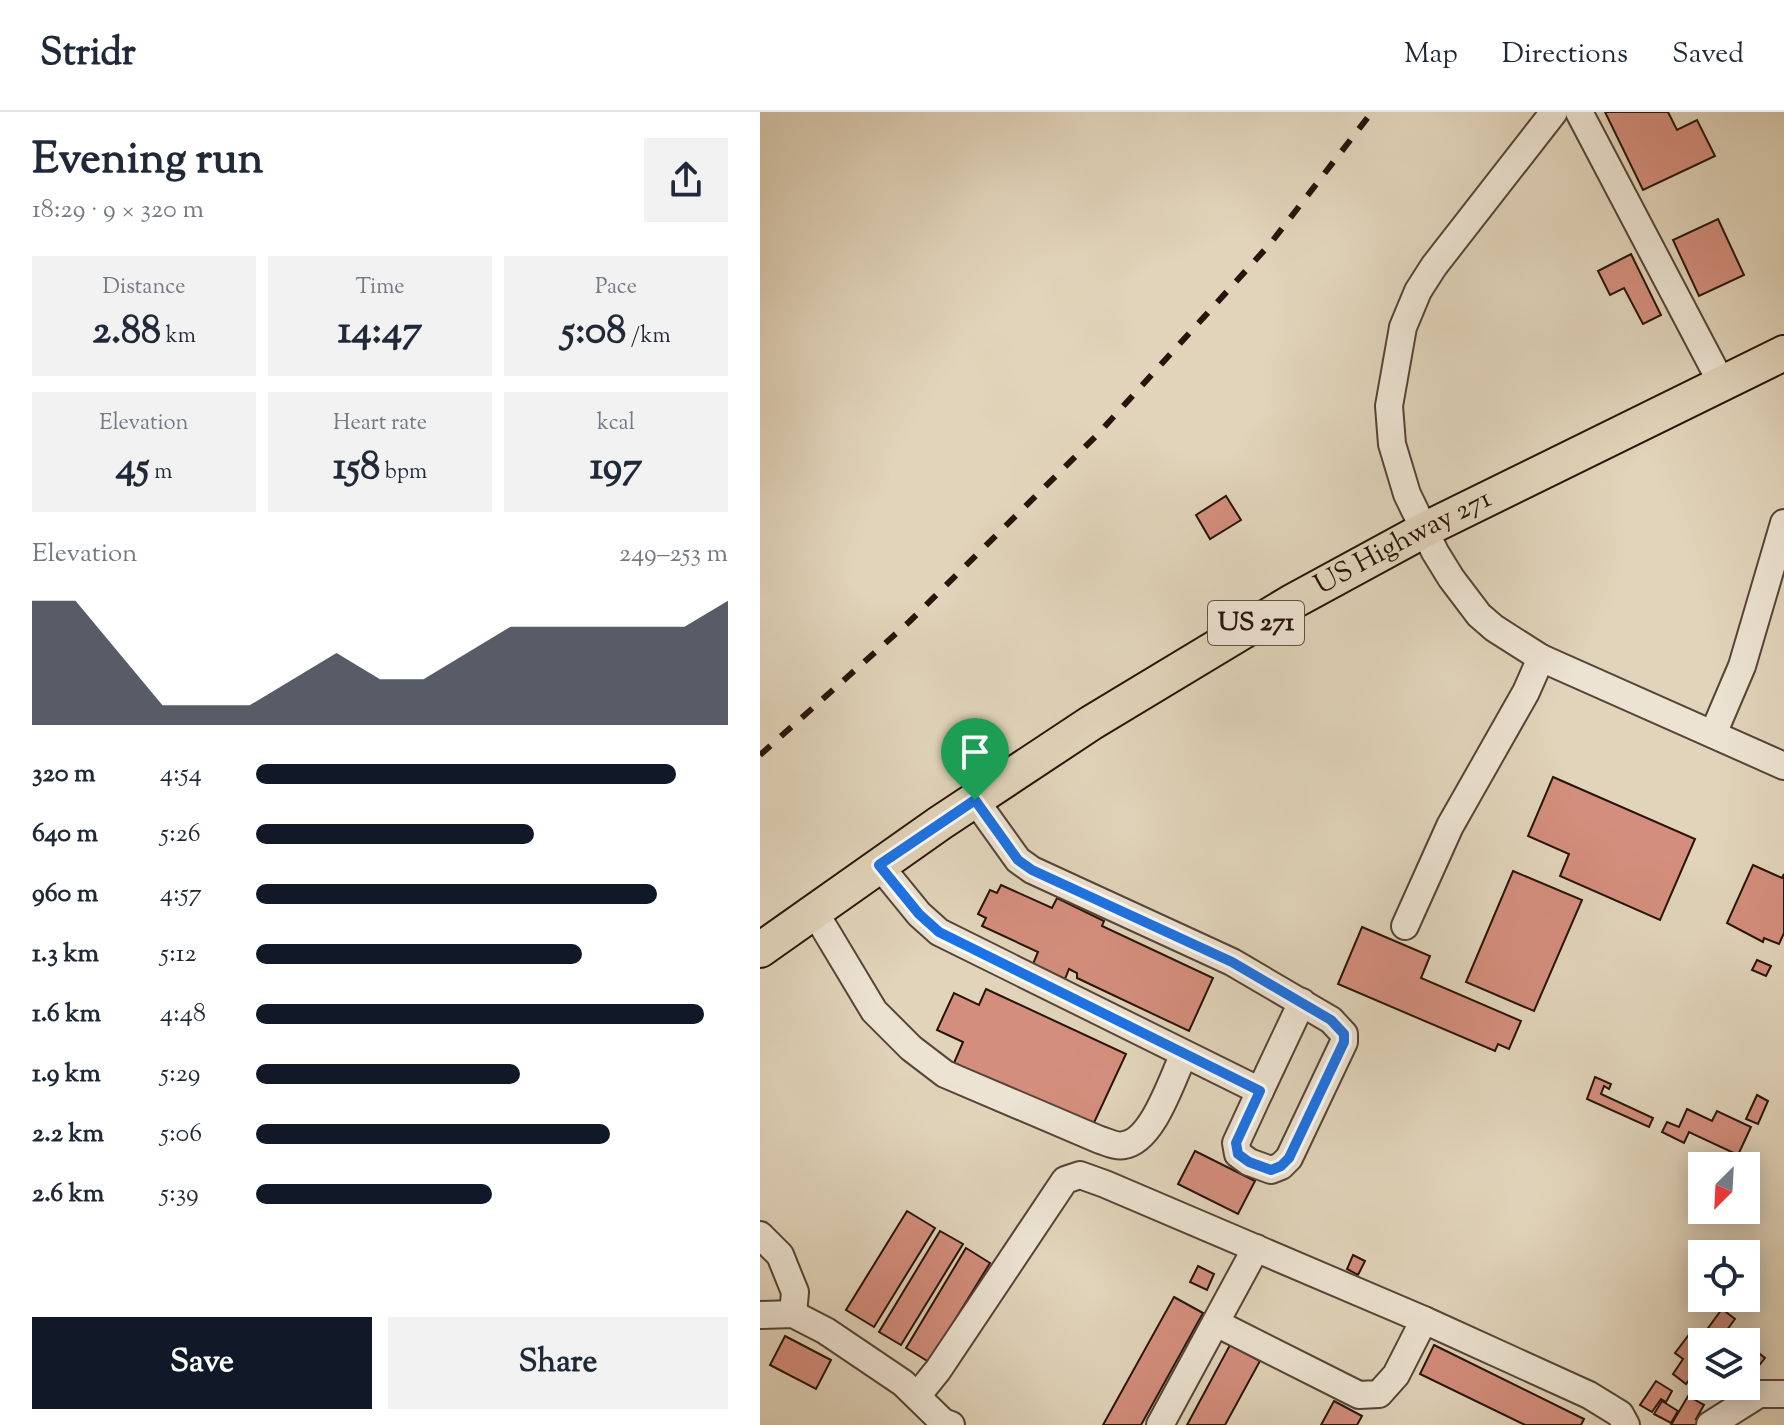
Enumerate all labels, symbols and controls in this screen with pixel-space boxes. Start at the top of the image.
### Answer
text: Stridr [40,28,136,82]
text: Map [1404,35,1458,75]
text: Directions [1502,35,1628,75]
text: Saved [1672,35,1744,75]
text: Evening run [32,130,264,193]
button: share [644,138,728,222]
text: 18:29 · 9 × 320 m [32,192,204,229]
text: Distance [103,272,185,304]
text: Time [356,272,404,304]
text: Pace [595,272,637,304]
text: 2.88 [92,304,161,361]
text: 14:47 [338,304,422,361]
text: 5:08 [561,304,626,361]
text: km [161,321,196,353]
text: /km [626,321,671,353]
text: Elevation [99,408,189,440]
text: Heart rate [333,408,427,440]
text: kcal [597,408,635,440]
text: 45 [116,440,149,497]
text: 158 [333,440,380,497]
text: 197 [590,440,642,497]
text: m [149,457,172,489]
text: bpm [380,457,427,489]
street label: US Highway 271 [1307,480,1499,606]
text: Elevation [32,536,137,573]
text: 249–253 m [619,536,728,573]
road number: US 271 [1208,601,1304,645]
pin [941,718,1009,800]
icon: arrive [953,730,997,774]
text: 320 m [32,756,95,793]
text: 4:54 [160,756,202,793]
text: 640 m [32,816,98,853]
text: 5:26 [160,816,201,853]
text: 960 m [32,876,98,913]
text: 4:57 [160,876,202,913]
text: 1.3 km [32,936,99,973]
text: 5:12 [160,936,197,973]
text: 1.6 km [32,996,101,1033]
text: 4:48 [160,996,206,1033]
text: 1.9 km [32,1056,101,1093]
text: 5:29 [160,1056,200,1093]
text: 2.2 km [32,1116,104,1153]
text: 5:06 [160,1116,202,1153]
north arrow [1688,1152,1760,1224]
map controls [1688,1152,1760,1400]
text: 2.6 km [32,1176,104,1213]
text: 5:39 [160,1176,199,1213]
button: locate [1688,1240,1760,1312]
button: Save [32,1317,372,1409]
button: Share [388,1317,728,1409]
button: layers [1688,1328,1760,1400]

